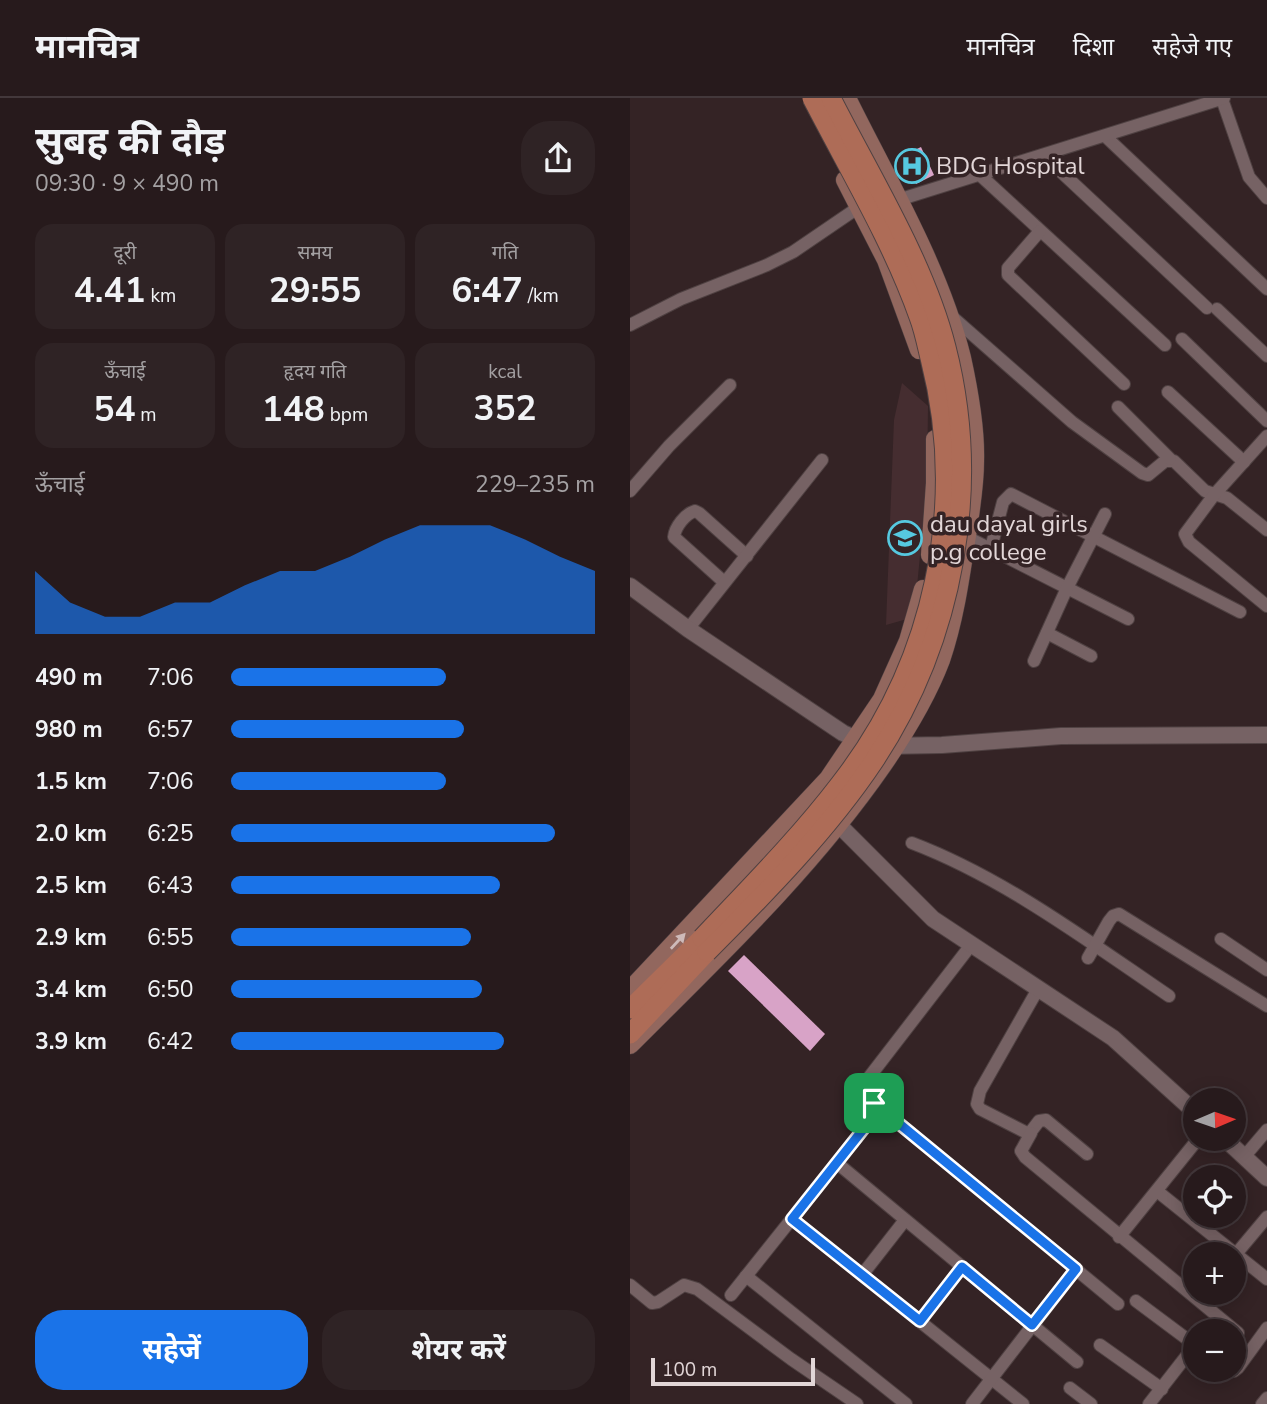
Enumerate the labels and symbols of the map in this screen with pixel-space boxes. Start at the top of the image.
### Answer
hospital icon: BDG Hospital [893,147,931,185]
place label: BDG Hospital [936,150,1085,182]
place label: dau dayal girls p.g college [930,508,1088,568]
school or university icon: dau dayal girls p.g college [886,519,924,557]
one-way arrow [669,933,685,950]
pin [844,1073,904,1133]
north arrow [1183,1088,1246,1152]
scale bar [651,1355,816,1387]

